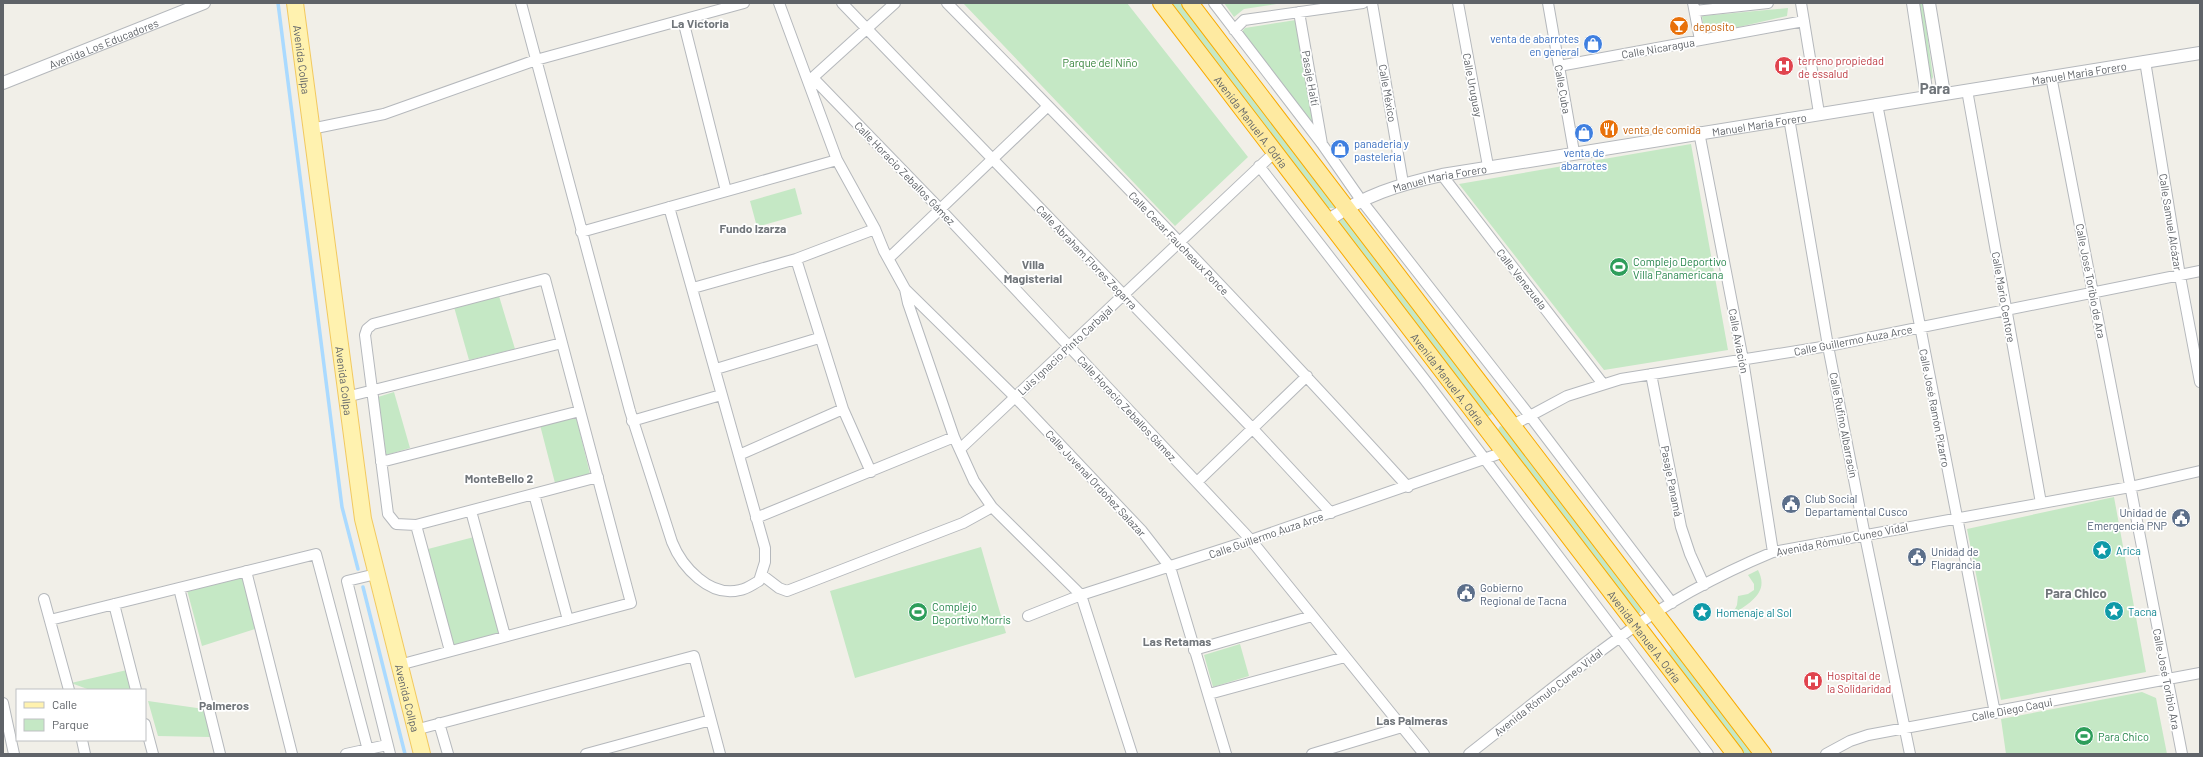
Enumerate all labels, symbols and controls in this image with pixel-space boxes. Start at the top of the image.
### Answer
street label: Avenida Los Educadores [47,15,160,71]
bar icon: deposito [1668,15,1690,37]
district label: La Victoria [671,16,729,30]
place label: deposito [1693,20,1735,33]
street label: Avenida Collpa [291,24,313,95]
place label: venta de abarrotes en general [1490,32,1579,58]
shop icon: venta de abarrotes en general [1582,33,1604,55]
street label: Calle Nicaragua [1620,35,1696,61]
street label: Pasaje Haití [1300,49,1322,107]
street label: Calle Uruguay [1460,52,1486,118]
place label: terreno propiedad de essalud [1798,54,1884,80]
hospital icon: terreno propiedad de essalud [1773,55,1795,77]
park label: Parque del Niño [1063,56,1137,69]
street label: Manuel Maria Forero [2031,58,2127,86]
street label: Calle México [1377,63,1399,123]
street label: Calle Cuba [1552,63,1574,115]
street label: Avenida Manuel A. Odría [1212,73,1291,170]
district label: Para [1920,79,1950,97]
street label: Manuel Maria Forero [1711,110,1807,138]
street label: Calle Horacio Zeballos Gámez [852,118,958,228]
restaurant icon: venta de comida [1598,118,1620,140]
shop icon: venta de abarrotes [1573,122,1595,144]
place label: venta de comida [1623,123,1701,136]
place label: panaderia y pasteleria [1354,137,1409,163]
shop icon: panaderia y pasteleria [1329,138,1351,160]
place label: venta de abarrotes [1561,146,1607,172]
street label: Manuel Maria Forero [1391,161,1488,194]
street label: Calle Samuel Alcázar [2157,173,2185,271]
street label: Calle Cesar Faucheaux Ponce [1126,189,1232,297]
street label: Calle Abraham Flores Zegarra [1034,202,1140,312]
district label: Fundo Izarza [720,221,786,235]
street label: Calle José Toribio de Ara [2073,222,2109,340]
street label: Calle Venezuela [1494,246,1550,312]
street label: Calle Mario Centore [1990,251,2018,344]
place label: Complejo Deportivo Villa Panamericana [1633,255,1727,281]
sports icon: Complejo Deportivo Villa Panamericana [1608,256,1630,278]
district label: Villa Magisterial [1004,257,1062,285]
street label: Luis Ignacio Pinto Carbajal [1015,302,1115,398]
street label: Calle Aviación [1726,308,1752,375]
street label: Calle Guillermo Auza Arce [1793,322,1913,358]
street label: Avenida Manuel A. Odría [1409,330,1488,427]
street label: Avenida Collpa [334,346,356,416]
street label: Calle José Ramón Pizarro [1917,348,1953,468]
street label: Calle Horacio Zeballos Gámez [1075,353,1179,463]
street label: Calle Rufino Albarracín [1827,371,1861,479]
street label: Calle Juvenal Ordoñez Salazar [1043,427,1149,539]
street label: Pasaje Panamá [1659,444,1685,518]
district label: MonteBello 2 [465,471,534,485]
place label: Club Social Departamental Cusco [1805,492,1908,518]
public building icon: Club Social Departamental Cusco [1780,493,1802,515]
place label: Unidad de Emergencia PNP [2087,506,2167,532]
public building icon: Unidad de Emergencia PNP [2170,507,2192,529]
street label: Calle Guillermo Auza Arce [1207,509,1325,561]
street label: Avenida Rómulo Cuneo Vidal [1775,520,1909,558]
place icon: Arica [2091,539,2113,561]
place label: Arica [2116,544,2141,557]
place label: Unidad de Flagrancia [1931,545,1981,571]
public building icon: Unidad de Flagrancia [1906,546,1928,568]
place label: Gobierno Regional de Tacna [1480,581,1567,607]
public building icon: Gobierno Regional de Tacna [1455,582,1477,604]
district label: Para Chico [2045,585,2107,601]
street label: Avenida Manuel A. Odría [1606,588,1684,685]
place label: Complejo Deportivo Morris [932,600,1011,626]
place icon: Tacna [2103,600,2125,622]
sports icon: Complejo Deportivo Morris [907,601,929,623]
place icon: Homenaje al Sol [1691,601,1713,623]
place label: Tacna [2128,605,2157,618]
place label: Homenaje al Sol [1716,606,1792,619]
street label: Calle José Toribio Ara [2151,627,2183,731]
district label: Las Retamas [1143,634,1211,648]
street label: Avenida Rómulo Cuneo Vidal [1491,646,1605,738]
street label: Avenida Collpa [393,663,423,733]
place label: Hospital de la Solidaridad [1827,669,1891,695]
hospital icon: Hospital de la Solidaridad [1802,670,1824,692]
legend [16,689,146,741]
street label: Calle Diego Caqui [1971,695,2054,723]
text: Calle [52,697,77,711]
district label: Palmeros [199,698,249,712]
district label: Las Palmeras [1376,713,1448,727]
text: Parque [52,717,89,731]
sports icon: Para Chico [2073,725,2095,747]
place label: Para Chico [2098,730,2149,743]

